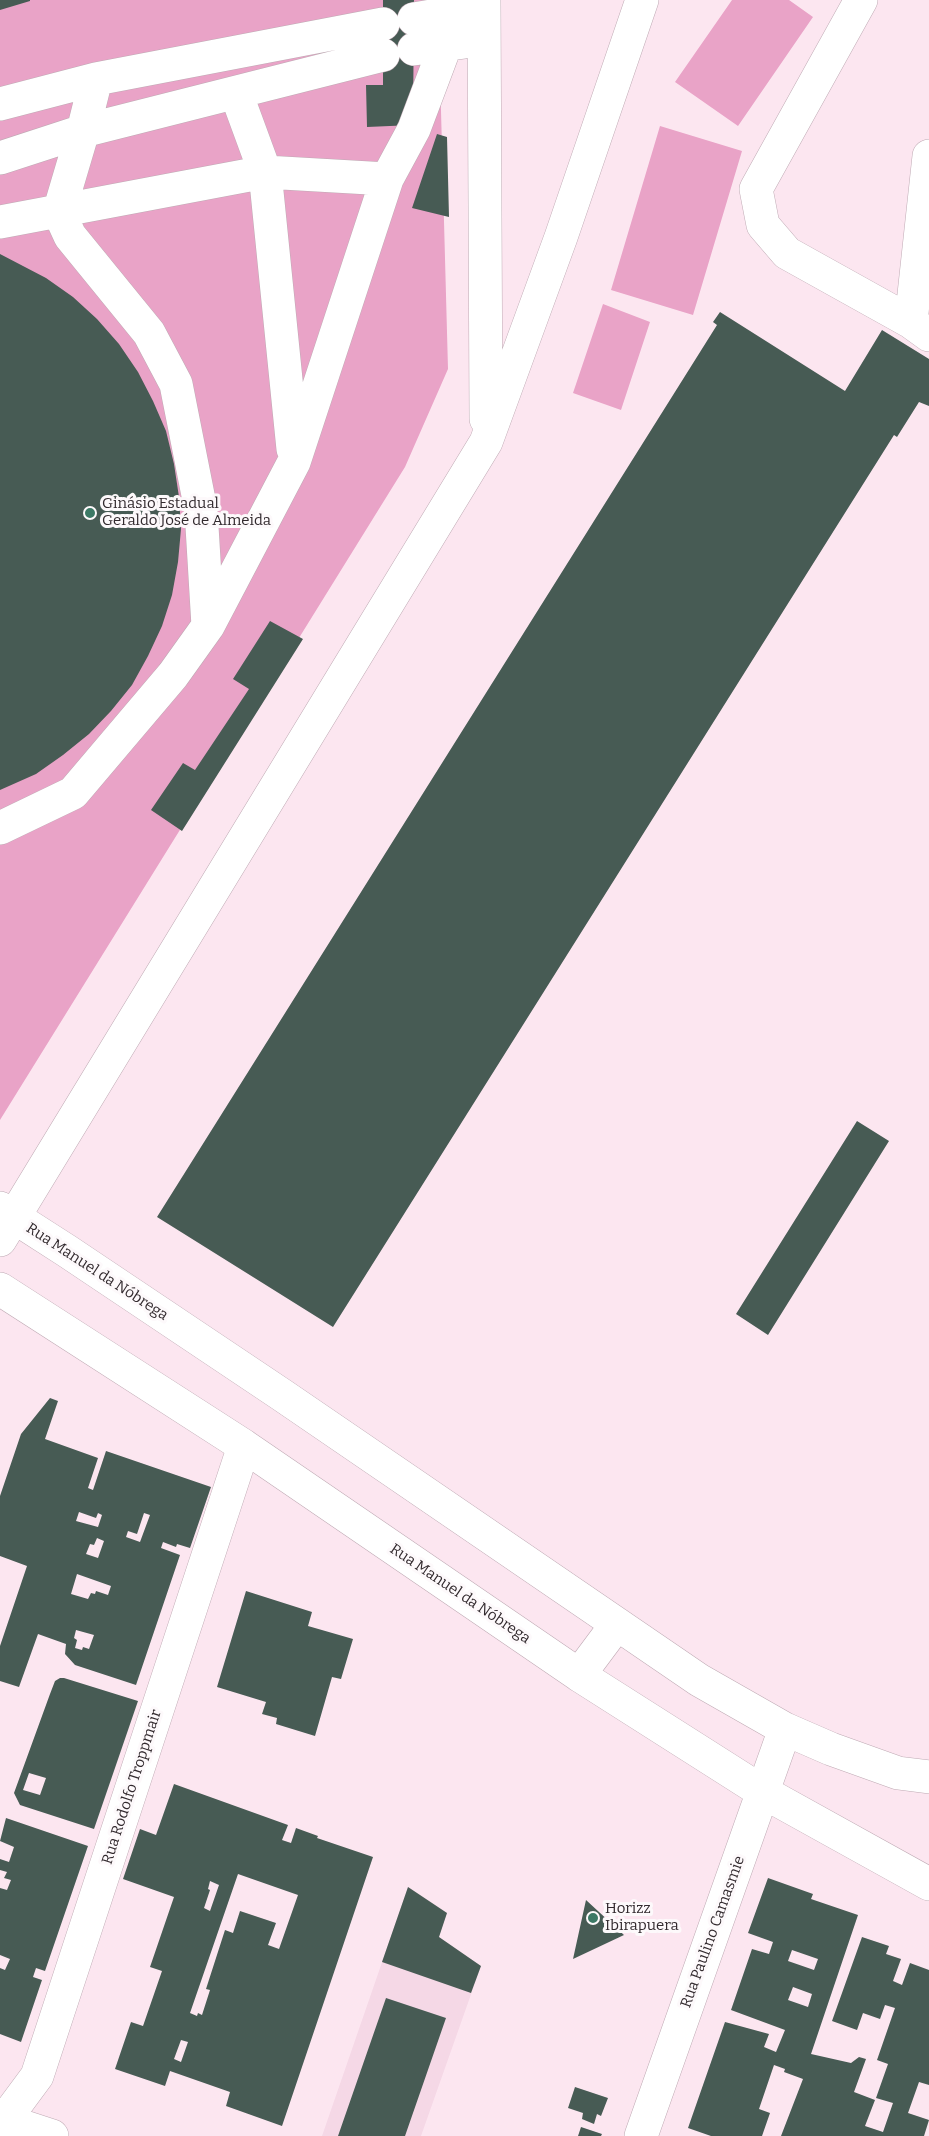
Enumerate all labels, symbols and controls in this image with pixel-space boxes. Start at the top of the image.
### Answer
place label: Ginásio Estadual Geraldo José de Almeida [102,495,271,530]
marker: Ginásio Estadual Geraldo José de Almeida [83,506,97,520]
street label: Rua Manuel da Nóbrega [23,1219,171,1325]
street label: Rua Manuel da Nóbrega [386,1540,534,1648]
street label: Rua Rodolfo Troppmair [98,1707,166,1867]
street label: Rua Paulino Camasmie [677,1854,749,2010]
place label: Horizz Ibirapuera [605,1900,679,1935]
marker: Horizz Ibirapuera [586,1911,600,1925]

